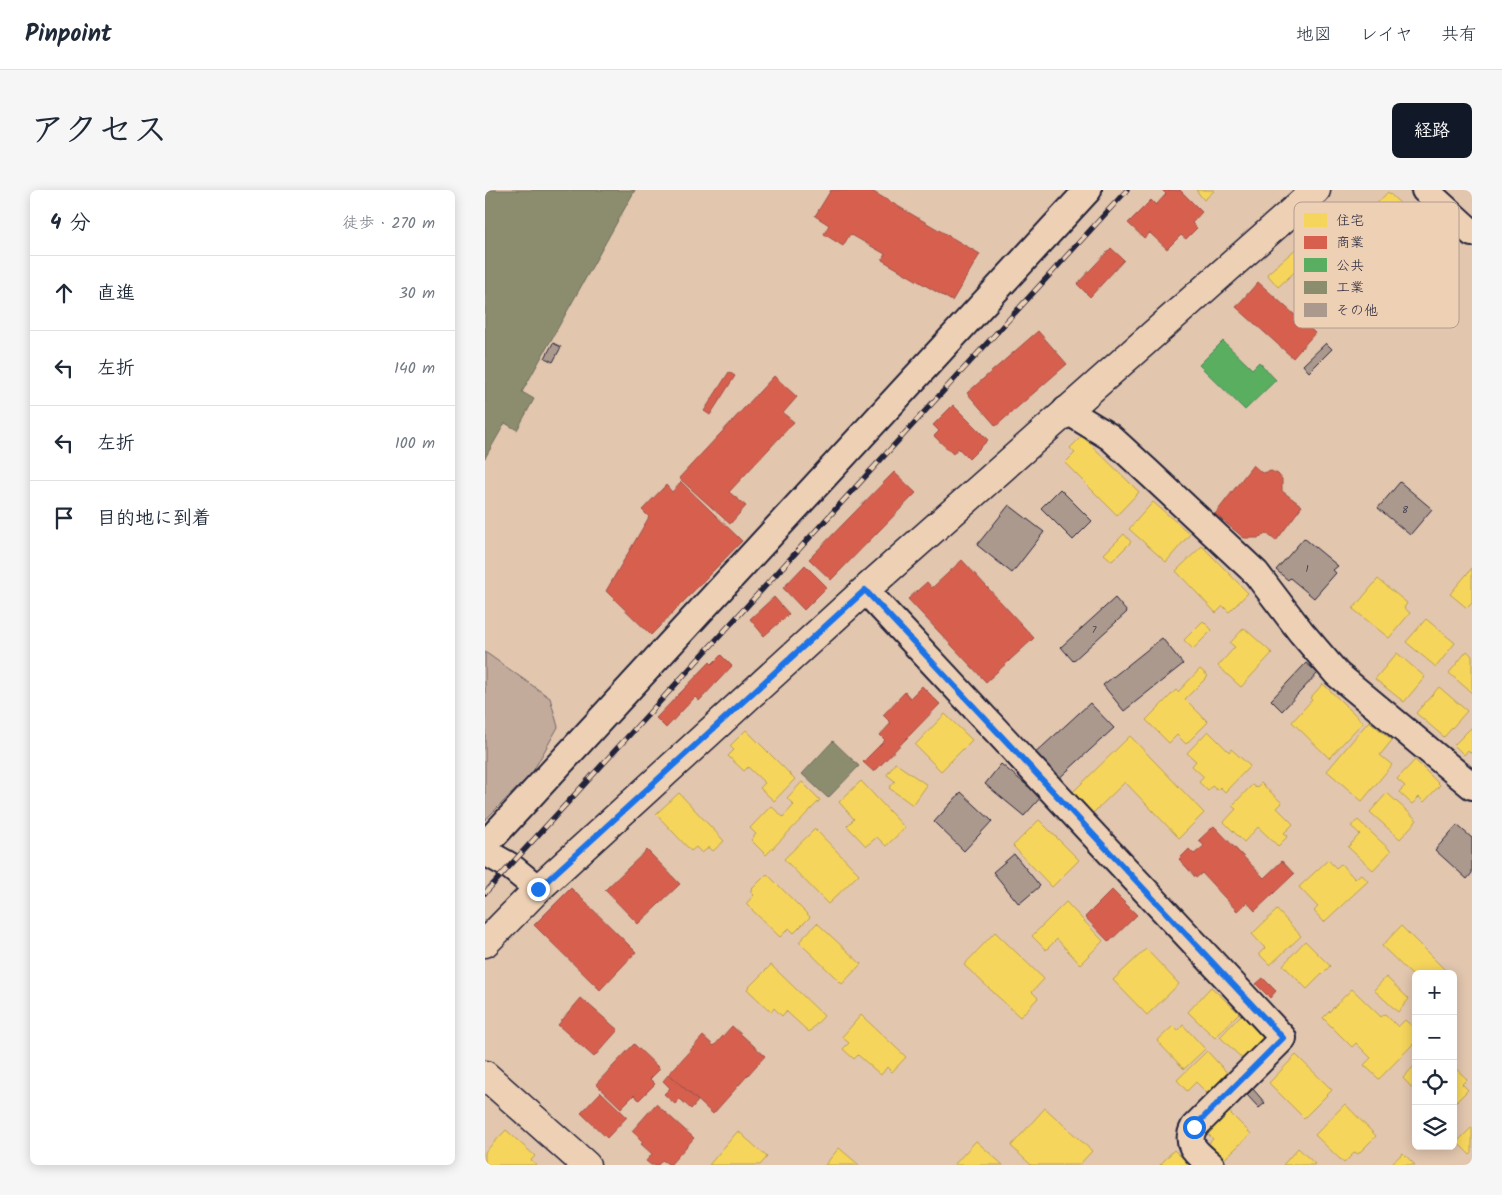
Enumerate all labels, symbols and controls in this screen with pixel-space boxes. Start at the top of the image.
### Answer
text: Pinpoint [25,15,112,54]
text: 地図 [1296,21,1332,50]
text: レイヤ [1360,21,1413,50]
text: 共有 [1441,21,1477,50]
button: 経路 [1392,103,1472,158]
text: アクセス [30,104,168,160]
legend [1294,202,1459,328]
text: 4 分 [50,207,91,240]
text: 住宅 [1336,210,1364,232]
text: 徒歩 · 270 m [343,211,435,236]
text: 商業 [1336,232,1364,254]
text: 公共 [1336,255,1364,277]
text: 工業 [1336,277,1364,299]
icon: ahead [50,279,78,307]
text: 直進 [97,279,135,309]
text: 30 m [399,281,435,306]
text: その他 [1336,300,1378,322]
icon: left [50,354,78,382]
text: 左折 [97,354,135,384]
text: 140 m [394,356,435,381]
icon: left [50,429,78,457]
text: 左折 [97,429,135,459]
text: 100 m [395,431,435,456]
house number: 8 [1402,502,1409,518]
icon: arrive [50,504,78,532]
text: 目的地に到着 [97,504,211,534]
house number: 1 [1305,561,1309,577]
house number: 7 [1092,622,1097,638]
route end [527,878,550,901]
map controls [1412,970,1457,1150]
button: + [1412,970,1457,1015]
button: − [1412,1015,1457,1060]
button: locate [1412,1060,1457,1105]
button: layers [1412,1105,1457,1150]
route start [1183,1116,1206,1139]

